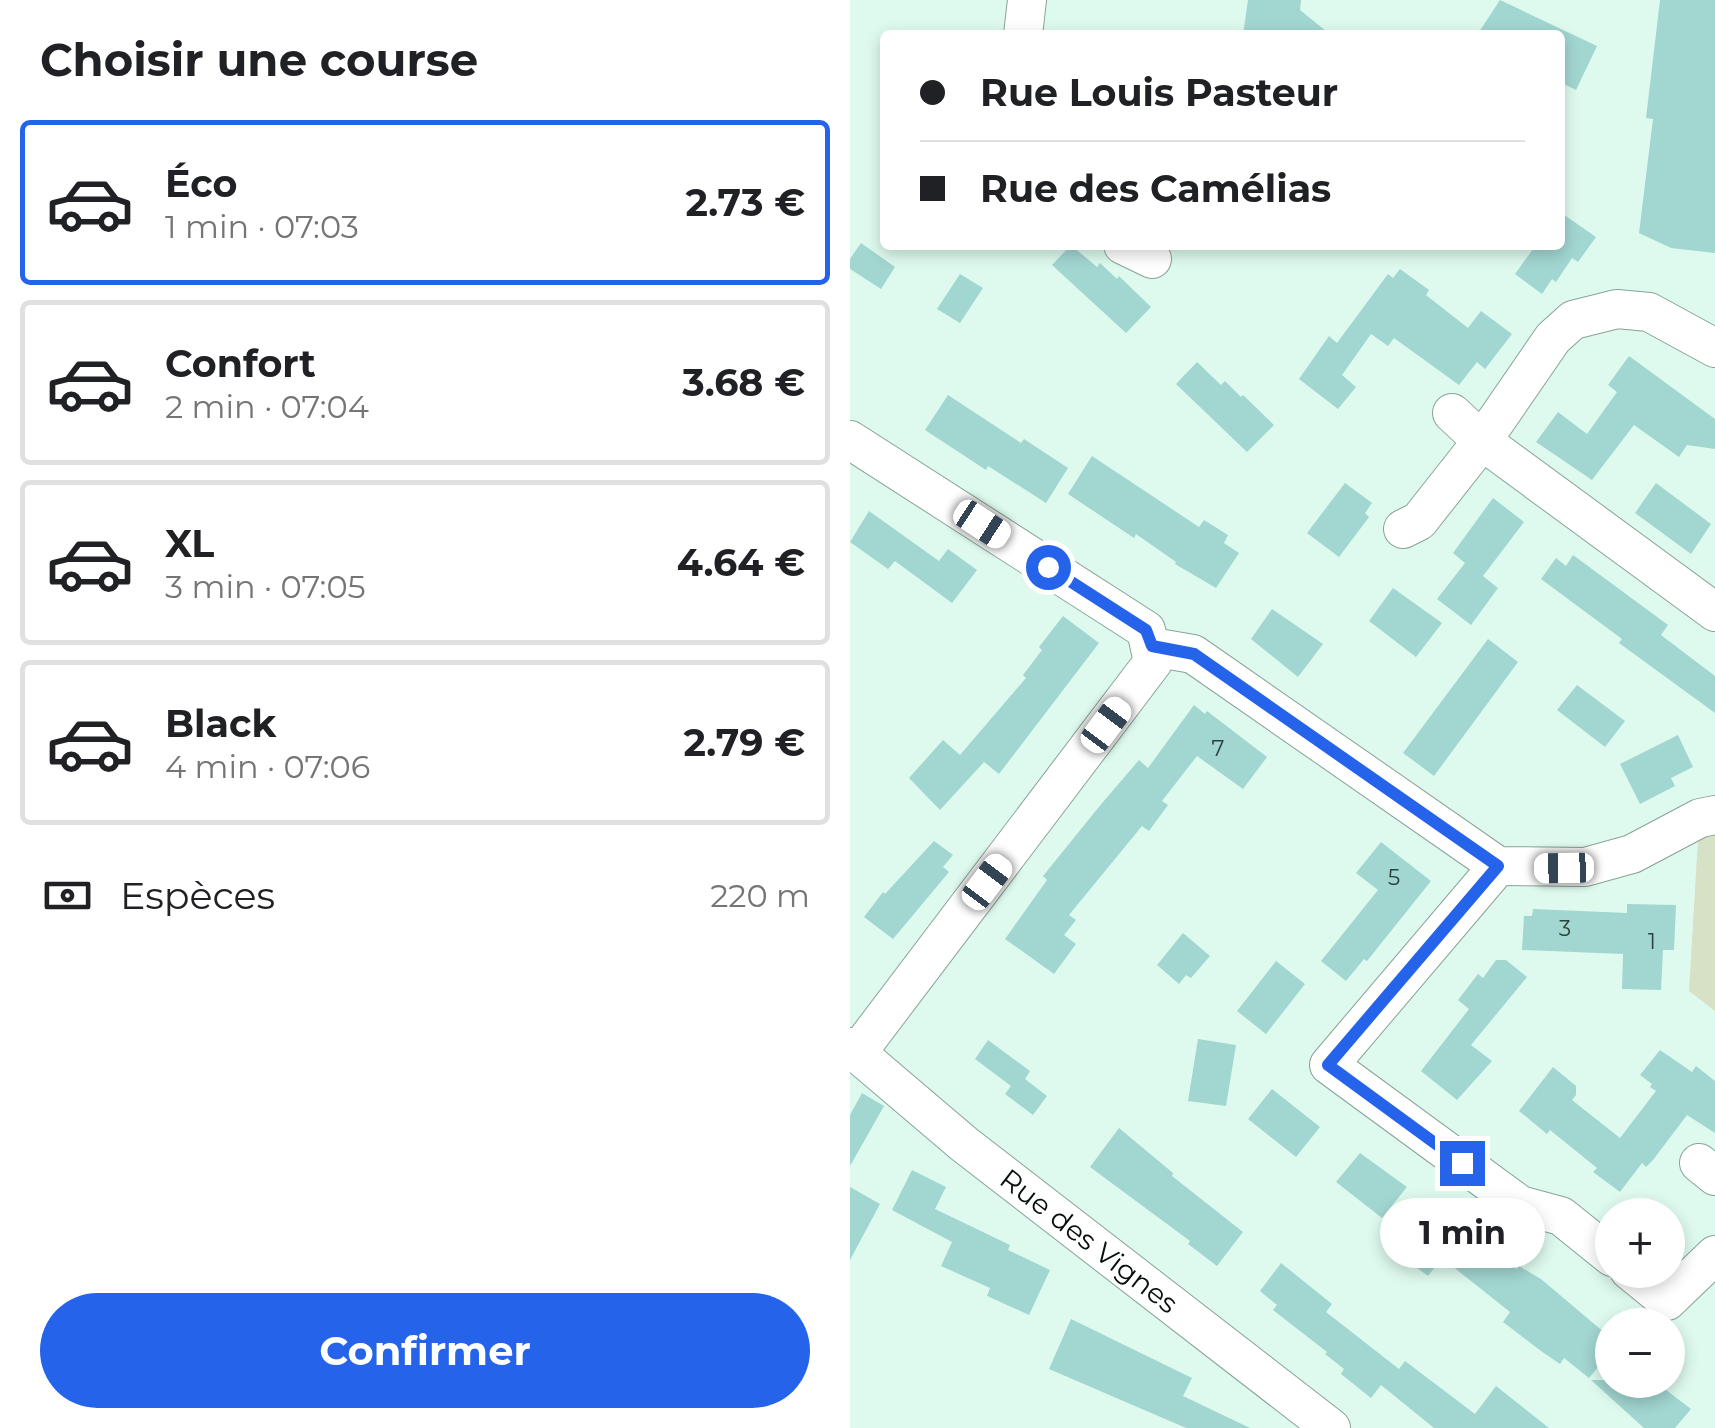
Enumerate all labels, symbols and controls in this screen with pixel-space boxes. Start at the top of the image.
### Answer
text: Choisir une course [40,32,478,87]
text: Rue Louis Pasteur [980,69,1338,116]
icon: car [45,158,135,248]
text: Éco [165,160,237,207]
text: Rue des Camélias [980,165,1331,212]
text: 2.73 € [685,179,805,226]
text: 1 min · 07:03 [165,207,359,246]
icon: car [45,338,135,428]
text: Confort [165,340,316,387]
text: 3.68 € [682,359,805,406]
text: 2 min · 07:04 [165,387,369,426]
car [949,495,1015,553]
icon: car [45,518,135,608]
text: XL [165,520,214,567]
text: 4.64 € [677,539,805,586]
route start [1026,545,1071,590]
text: 3 min · 07:05 [165,567,366,606]
car [1076,692,1136,758]
icon: car [45,698,135,788]
text: Black [165,700,276,747]
text: 2.79 € [684,719,805,766]
house number: 7 [1212,735,1225,762]
text: 4 min · 07:06 [165,747,370,786]
car [957,849,1017,915]
car [1534,852,1594,884]
house number: 5 [1388,864,1400,891]
icon: cash [40,868,95,923]
text: Espèces [120,872,275,919]
text: 220 m [710,876,810,915]
house number: 3 [1559,915,1571,942]
house number: 1 [1648,928,1656,955]
route end [1440,1141,1485,1186]
street label: Rue des Vignes [994,1161,1185,1320]
callout: 1 min [1380,1198,1544,1268]
map controls [1595,1198,1685,1398]
button: + [1595,1198,1685,1288]
text: 1 min [1419,1213,1506,1252]
button: Confirmer [40,1293,810,1408]
button: − [1595,1308,1685,1398]

